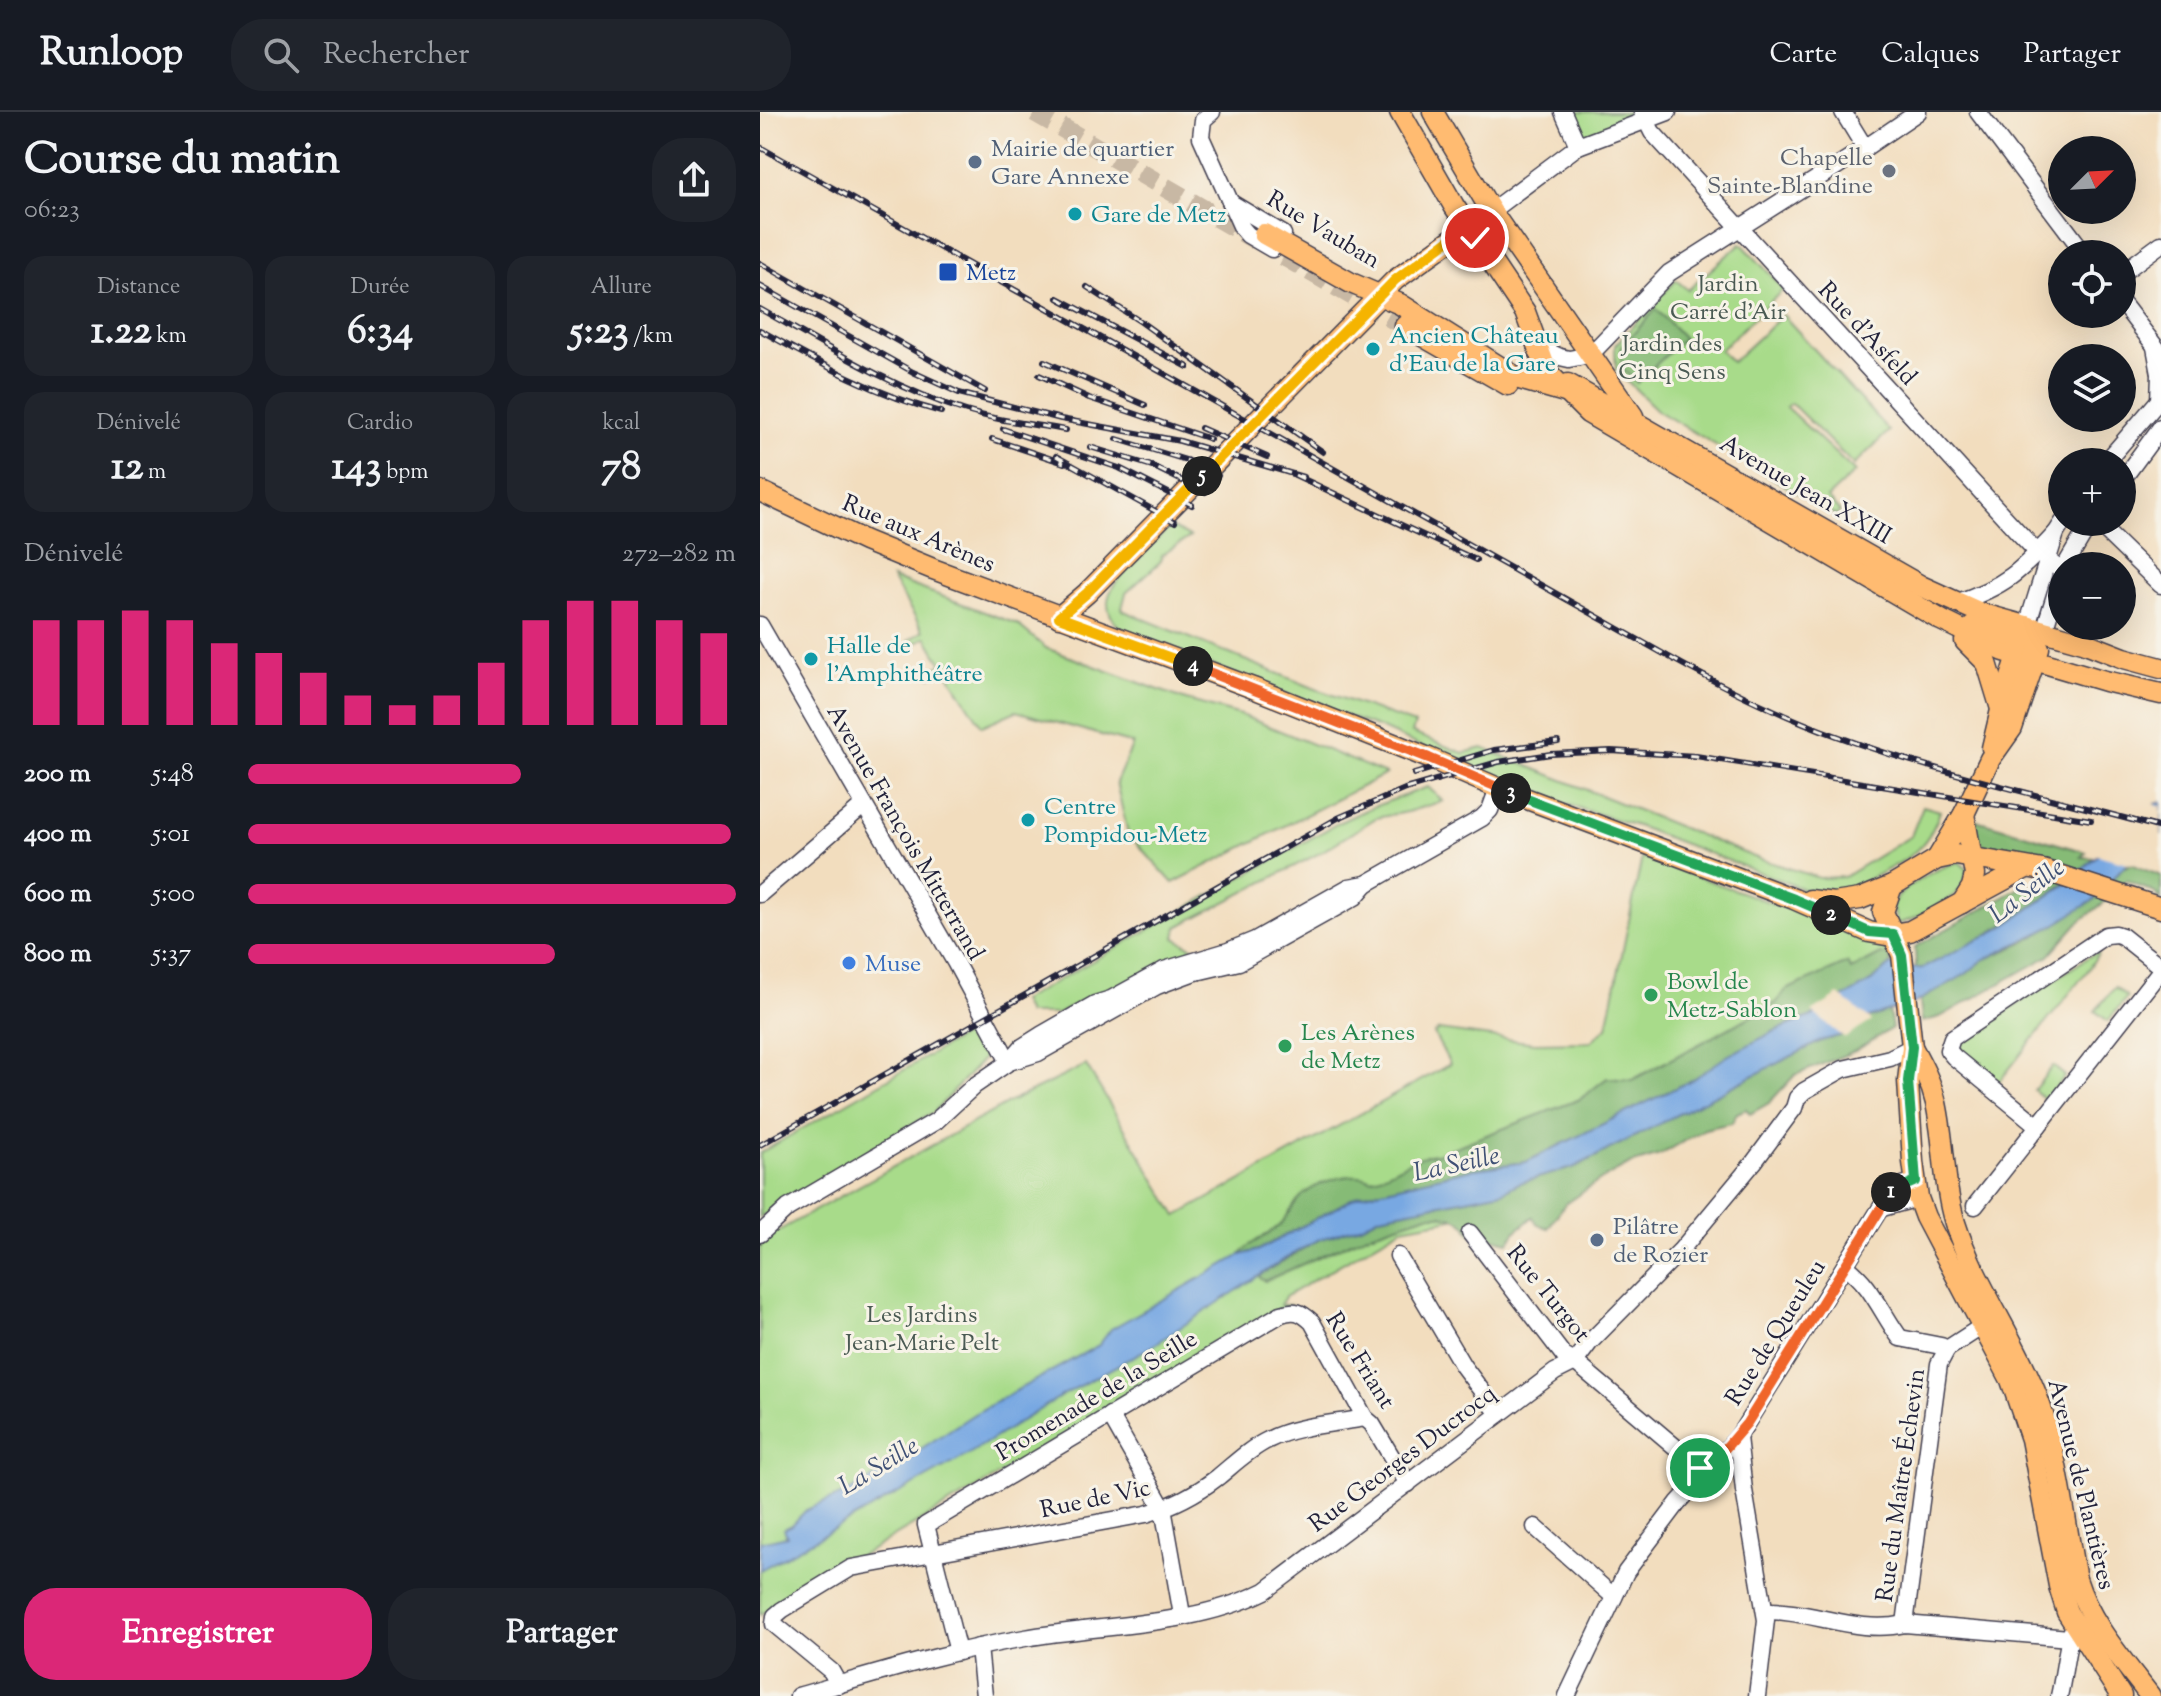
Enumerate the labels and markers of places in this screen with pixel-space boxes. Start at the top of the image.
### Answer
place label: Mairie de quartier Gare Annexe [991,133,1174,195]
place label: Chapelle Sainte-Blandine [1707,142,1873,204]
marker: Mairie de quartier Gare Annexe [966,153,984,171]
marker: Chapelle Sainte-Blandine [1880,162,1898,180]
place label: Gare de Metz [1091,199,1226,233]
pin [1441,204,1509,272]
marker: Gare de Metz [1066,205,1084,223]
place label: Metz [966,257,1016,291]
marker: Metz [937,261,959,283]
place label: Ancien Château d'Eau de la Gare [1389,320,1559,382]
marker: Ancien Château d'Eau de la Gare [1364,340,1382,358]
pin: 5 [1182,456,1222,496]
place label: Halle de l'Amphithéâtre [827,630,983,692]
pin: 4 [1173,646,1213,686]
marker: Halle de l'Amphithéâtre [802,650,820,668]
pin: 3 [1491,773,1531,813]
place label: Centre Pompidou-Metz [1044,791,1207,853]
marker: Centre Pompidou-Metz [1019,811,1037,829]
pin: 2 [1811,895,1851,935]
place label: Muse [865,948,921,982]
marker: Muse [840,954,858,972]
place label: Bowl de Metz-Sablon [1667,966,1797,1028]
marker: Bowl de Metz-Sablon [1642,986,1660,1004]
place label: Les Arènes de Metz [1301,1017,1415,1079]
marker: Les Arènes de Metz [1276,1037,1294,1055]
pin: 1 [1871,1172,1911,1212]
place label: Pilâtre de Rozier [1613,1211,1708,1273]
marker: Pilâtre de Rozier [1588,1231,1606,1249]
pin [1666,1434,1734,1502]

